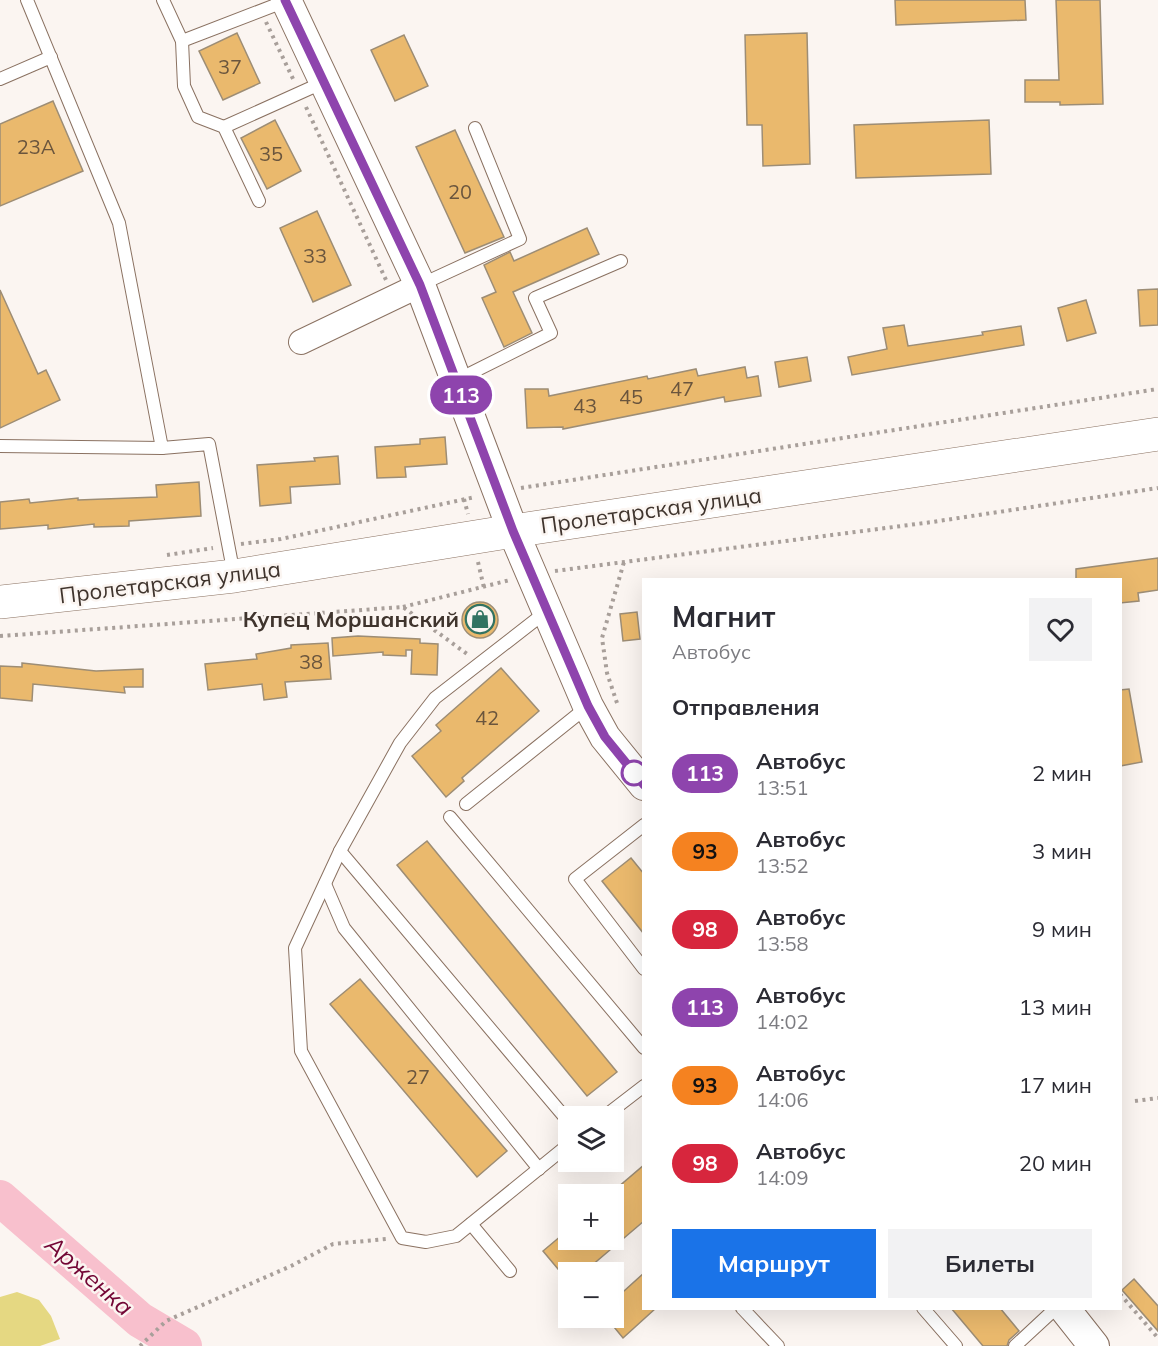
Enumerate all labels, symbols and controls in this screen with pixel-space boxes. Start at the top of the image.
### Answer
house number: 37 [218,54,242,79]
house number: 23А [17,134,56,159]
house number: 35 [259,141,283,166]
house number: 20 [448,179,472,204]
house number: 33 [303,243,327,268]
line badge: 113 [426,376,496,414]
house number: 47 [670,376,694,401]
text: 113 [442,382,480,408]
house number: 45 [619,384,643,409]
house number: 43 [573,393,597,418]
street label: Пролетарская улица [539,481,763,539]
street label: Пролетарская улица [58,555,282,609]
button: heart [1029,598,1092,661]
text: Магнит [672,599,775,634]
shop icon: Купец Моршанский [464,603,496,635]
place label: Купец Моршанский [243,605,459,633]
text: Автобус [672,639,751,664]
house number: 38 [299,649,323,674]
text: Отправления [672,693,820,721]
house number: 42 [475,705,499,730]
text: Автобус [756,747,846,775]
text: 2 мин [1032,759,1092,787]
unlabelled marker [621,760,647,786]
text: 113 [686,760,724,786]
text: 13:51 [756,775,809,800]
text: Автобус [756,825,846,853]
text: 3 мин [1032,837,1092,865]
text: 93 [692,838,718,864]
text: 13:52 [756,853,809,878]
text: Автобус [756,903,846,931]
text: 9 мин [1032,915,1092,943]
text: 98 [692,916,718,942]
text: 13:58 [756,931,809,956]
text: Автобус [756,981,846,1009]
text: 13 мин [1019,993,1092,1021]
text: 113 [686,994,724,1020]
text: 14:02 [756,1009,809,1034]
text: Автобус [756,1059,846,1087]
house number: 27 [406,1064,430,1089]
text: 17 мин [1019,1071,1092,1099]
text: 93 [692,1072,718,1098]
text: 14:06 [756,1087,809,1112]
map controls [558,1106,624,1328]
button: layers [558,1106,624,1172]
text: Автобус [756,1137,846,1165]
text: 20 мин [1019,1149,1092,1177]
text: 98 [692,1150,718,1176]
text: 14:09 [756,1165,809,1190]
button: + [558,1184,624,1250]
water label: Арженка [39,1228,140,1322]
button: Маршрут [672,1229,876,1298]
button: Билеты [888,1229,1092,1298]
button: − [558,1262,624,1328]

